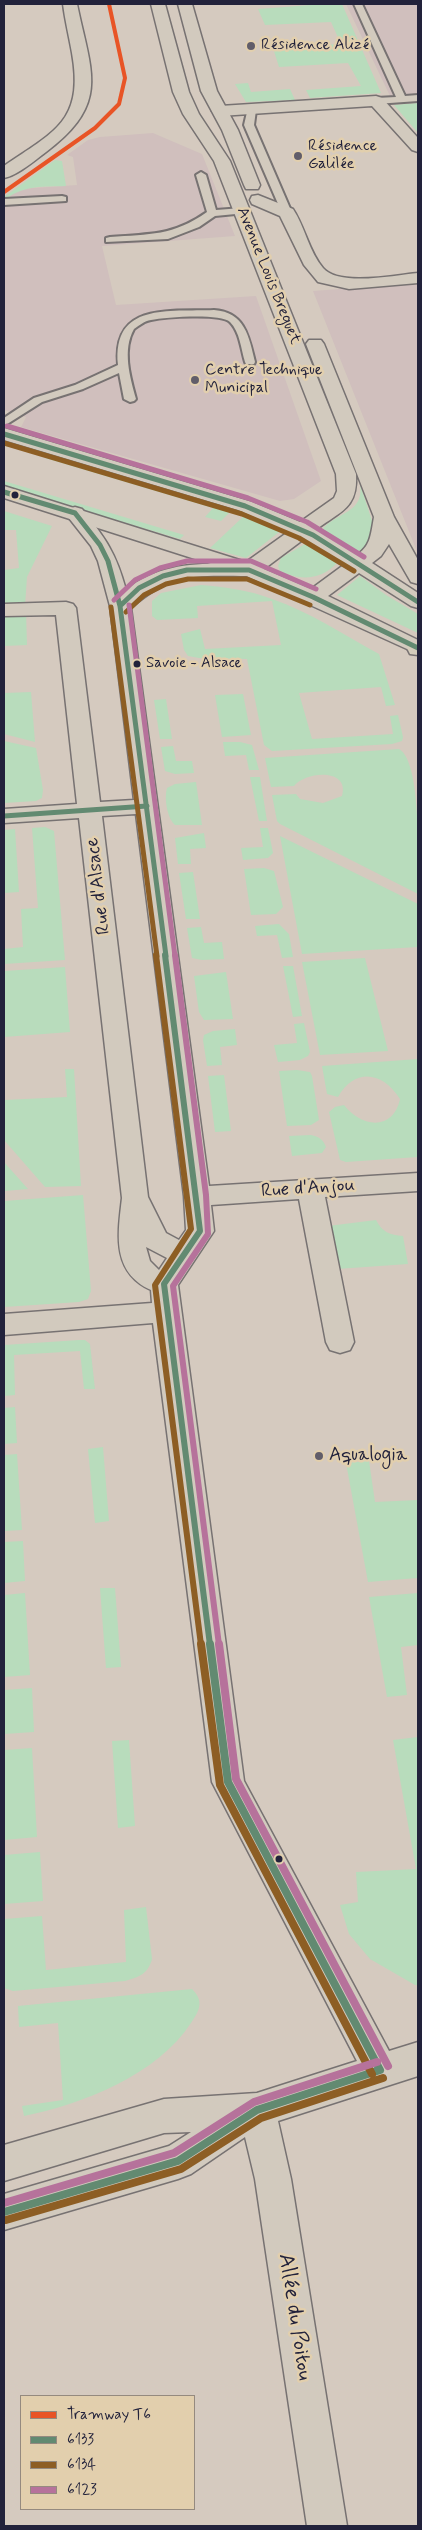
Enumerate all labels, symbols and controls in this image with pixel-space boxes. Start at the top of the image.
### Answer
place label: Résidence Alizé [261,36,369,56]
marker: Résidence Alizé [245,40,257,52]
place label: Résidence Galilée [308,137,377,175]
marker: Résidence Galilée [292,150,304,162]
street label: Avenue Louis Breguet [232,205,304,347]
place label: Centre Technique Municipal [205,361,322,399]
marker: Centre Technique Municipal [189,374,201,386]
unlabelled marker [10,490,20,500]
place label: Savoie - Alsace [146,655,242,673]
marker: Savoie - Alsace [132,659,142,669]
street label: Rue d'Alsace [82,836,116,936]
street label: Rue d'Anjou [260,1174,356,1204]
place label: Aqualogia [329,1445,407,1467]
marker: Aqualogia [313,1450,325,1462]
unlabelled marker [274,1854,284,1864]
street label: Allée du Poitou [271,2252,317,2382]
legend [20,2395,195,2510]
text: Tramway T6 [67,2405,151,2425]
text: 6133 [67,2430,94,2450]
text: 6134 [67,2455,96,2475]
text: 6123 [67,2480,97,2500]

